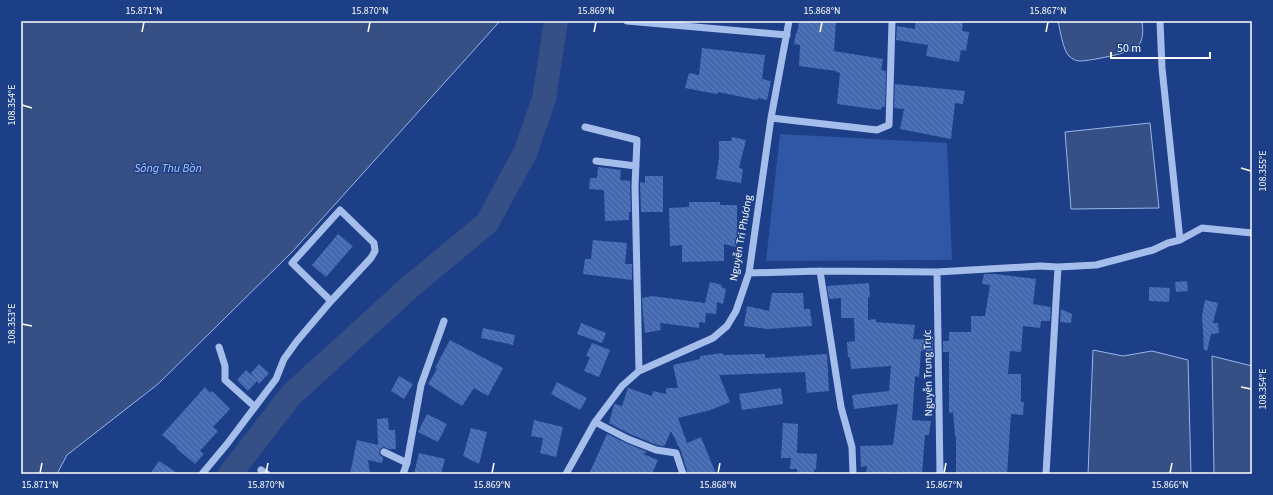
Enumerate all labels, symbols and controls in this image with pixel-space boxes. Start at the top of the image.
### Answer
text: 15.871°N [125,4,163,18]
text: 15.870°N [351,4,389,18]
text: 15.869°N [577,4,615,18]
text: 15.868°N [803,4,841,18]
text: 15.867°N [1029,4,1067,18]
scale bar [1111,34,1210,60]
text: 50 m [1117,40,1141,57]
text: 108.354°E [5,85,19,125]
text: 108.355°E [1256,151,1270,191]
water label: Sông Thu Bồn [134,160,202,177]
street label: Nguyễn Tri Phương [726,193,756,282]
text: 108.353°E [5,304,19,344]
street label: Nguyễn Trung Trực [920,330,936,416]
text: 108.354°E [1256,369,1270,409]
text: 15.871°N [21,478,59,492]
text: 15.870°N [247,478,285,492]
text: 15.869°N [473,478,511,492]
text: 15.868°N [699,478,737,492]
text: 15.867°N [925,478,963,492]
text: 15.866°N [1151,478,1189,492]

